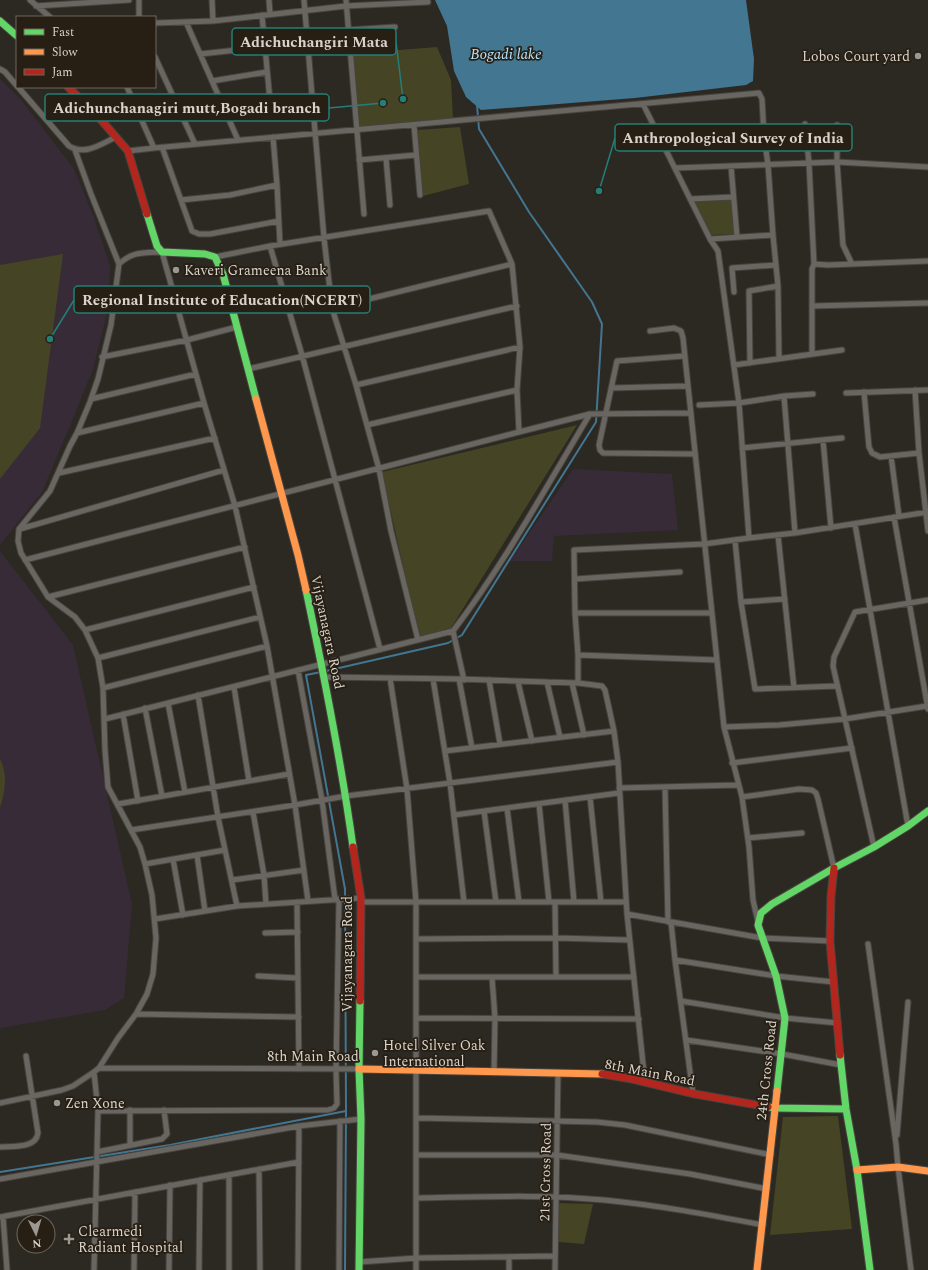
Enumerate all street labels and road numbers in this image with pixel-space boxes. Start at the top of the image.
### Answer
street label: Vijayanagara Road [305,573,350,691]
street label: Vijayanagara Road [337,896,358,1012]
street label: 24th Cross Road [751,1019,782,1121]
street label: 8th Main Road [267,1046,359,1067]
street label: 8th Main Road [603,1053,697,1092]
street label: 21st Cross Road [534,1122,557,1222]

